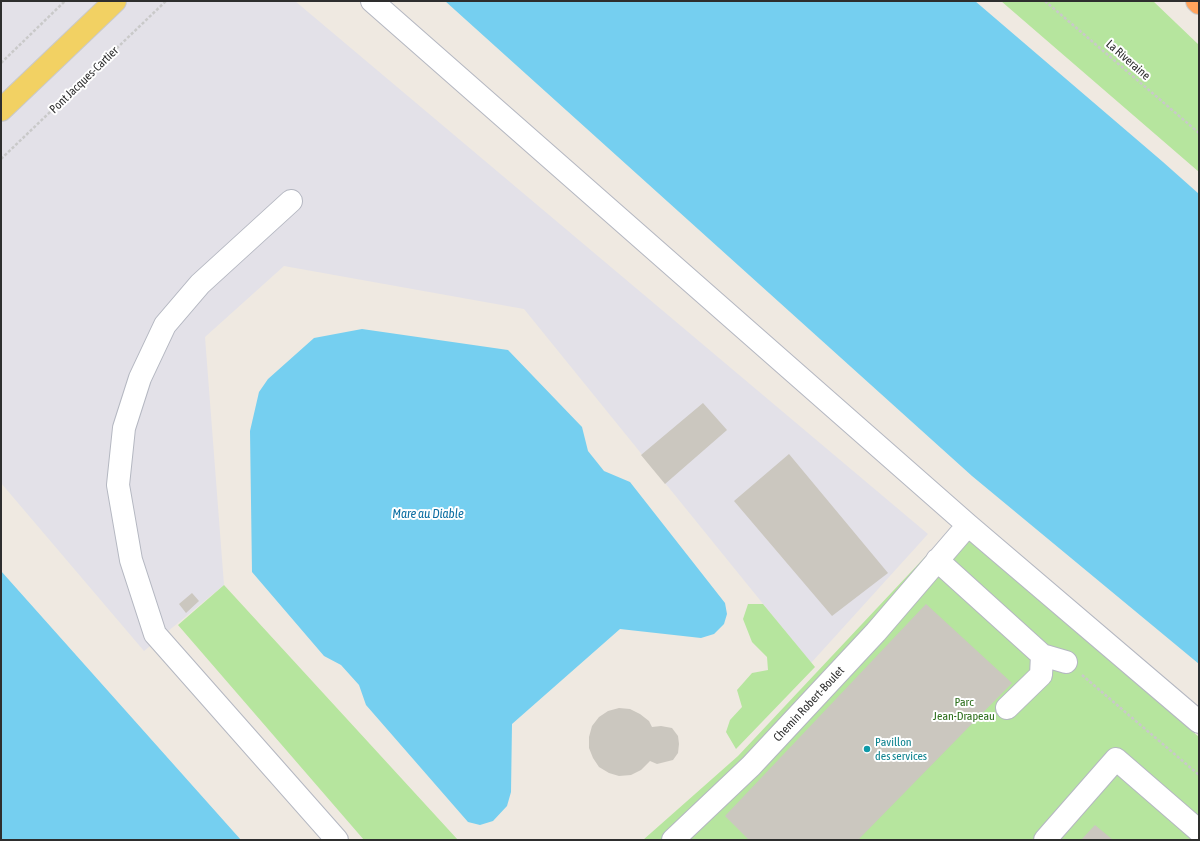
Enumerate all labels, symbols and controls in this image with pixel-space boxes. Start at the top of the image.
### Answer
street label: La Riveraine [1103,37,1153,83]
street label: Pont Jacques-Cartier [47,44,121,116]
water label: Mare au Diable [392,506,464,522]
street label: Chemin Robert-Boulet [771,664,847,744]
park label: Parc Jean-Drapeau [933,695,995,723]
place label: Pavillon des services [875,735,927,763]
marker: Pavillon des services [862,744,872,754]

